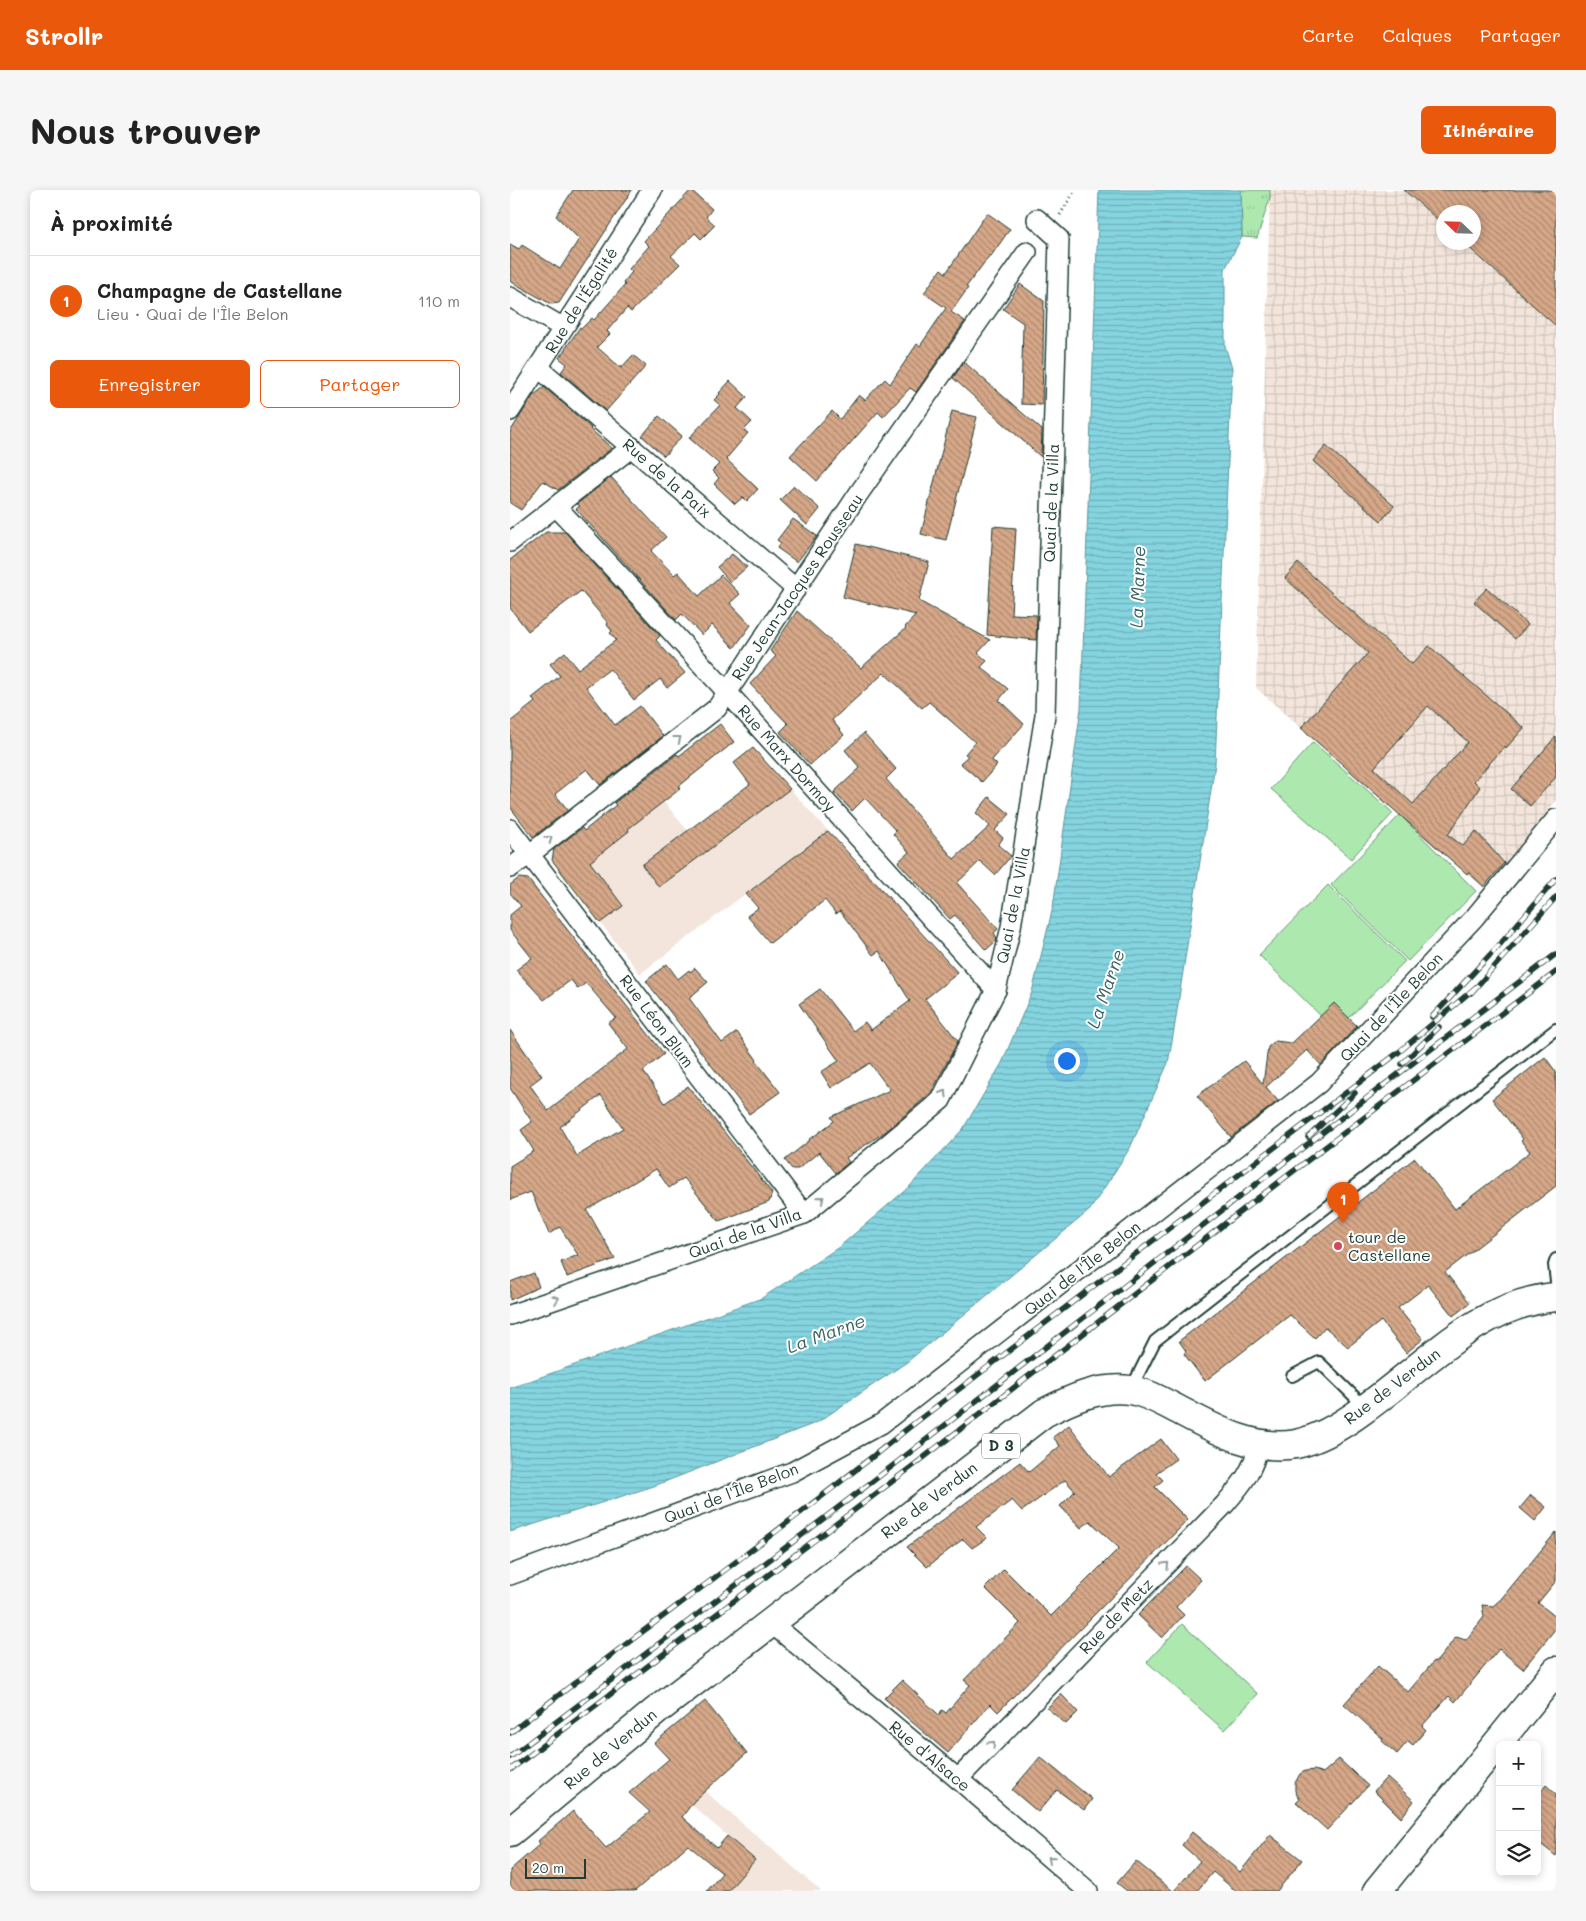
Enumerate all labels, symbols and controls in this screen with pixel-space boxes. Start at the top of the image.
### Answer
text: Strollr [25,20,103,51]
text: Carte [1302,23,1354,47]
text: Calques [1382,23,1452,47]
text: Partager [1480,23,1561,47]
button: Itinéraire [1421,106,1556,154]
text: Nous trouver [30,107,261,153]
north arrow [1436,205,1481,250]
text: À proximité [50,209,173,236]
street label: Rue de l'Égalité [540,243,622,357]
text: Champagne de Castellane [97,278,342,303]
text: 1 [62,290,70,311]
text: 110 m [418,290,460,311]
text: Lieu · Quai de l'Île Belon [97,303,288,324]
button: Enregistrer [50,360,250,408]
button: Partager [260,360,460,408]
street label: Rue de la Paix [619,433,716,522]
street label: Quai de la Villa [1038,443,1063,563]
street label: Rue Jean-Jacques Rousseau [726,489,867,684]
water label: La Marne [1124,545,1150,628]
street label: Rue Marx Dormoy [734,700,841,816]
one-way arrow [672,736,681,745]
one-way arrow [544,836,553,845]
street label: Quai de la Villa [991,845,1034,965]
water label: La Marne [1080,946,1130,1031]
street label: Quai de l'Île Belon [1334,947,1447,1066]
street label: Rue Léon Blum [616,970,699,1071]
your location [1054,1048,1080,1074]
one-way arrow [938,1089,948,1098]
pin: 1 [1327,1182,1359,1223]
one-way arrow [816,1195,825,1204]
street label: Quai de la Villa [685,1202,804,1263]
street label: Quai de l'Île Belon [1019,1216,1144,1320]
place label: tour de Castellane [1348,1226,1431,1265]
marker: tour de Castellane [1332,1240,1344,1252]
one-way arrow [551,1295,560,1305]
water label: La Marne [783,1308,868,1358]
street label: Rue de Verdun [1339,1343,1444,1429]
road number: D 3 [982,1434,1020,1458]
street label: Quai de l'Île Belon [661,1457,801,1528]
street label: Rue de Verdun [876,1457,981,1543]
one-way arrow [1160,1561,1169,1570]
street label: Rue de Metz [1074,1573,1157,1658]
street label: Rue de Verdun [559,1704,661,1794]
street label: Rue d'Alsace [885,1715,975,1796]
one-way arrow [986,1741,995,1750]
map controls [1496,1741,1541,1876]
button: + [1496,1741,1541,1786]
button: − [1496,1786,1541,1831]
button: layers [1496,1831,1541,1876]
scale bar [525,1856,586,1879]
one-way arrow [1047,1856,1056,1865]
text: 20 m [532,1858,564,1877]

